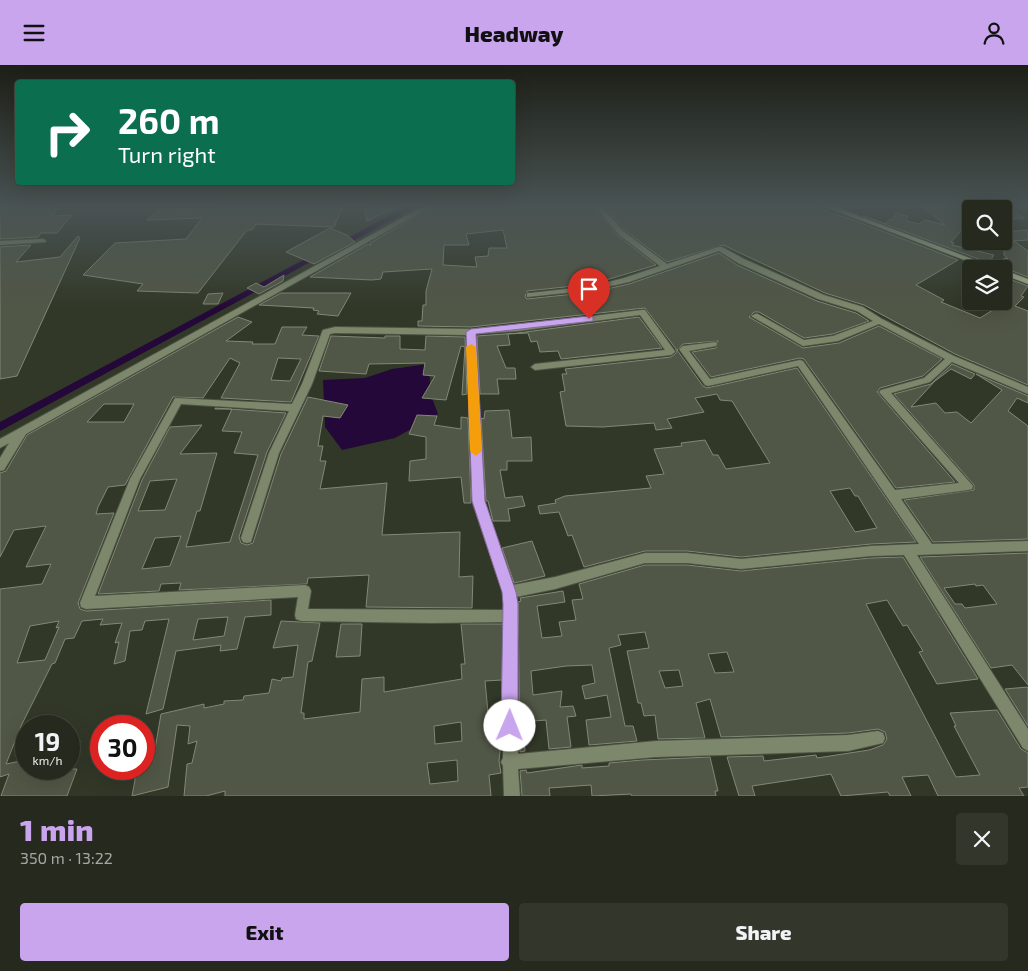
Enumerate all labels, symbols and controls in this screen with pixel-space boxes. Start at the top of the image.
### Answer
icon: menu [20,19,48,47]
icon: person [980,19,1008,47]
text: Headway [465,20,563,46]
text: 260 m [118,99,219,141]
icon: right [35,100,100,165]
text: Turn right [118,141,216,167]
map controls [962,200,1012,310]
button: search [962,200,1012,250]
button: layers [962,260,1012,310]
pin [568,268,610,319]
icon: arrive [575,275,603,303]
position arrow [483,699,535,751]
speed limit sign: 30 [90,715,155,780]
text: 19 [35,726,60,756]
text: km/h [33,753,62,767]
text: 1 min [20,811,94,847]
button: close [956,813,1008,865]
text: 350 m · 13:22 [20,848,113,867]
button: Exit [20,903,509,961]
button: Share [519,903,1008,961]

